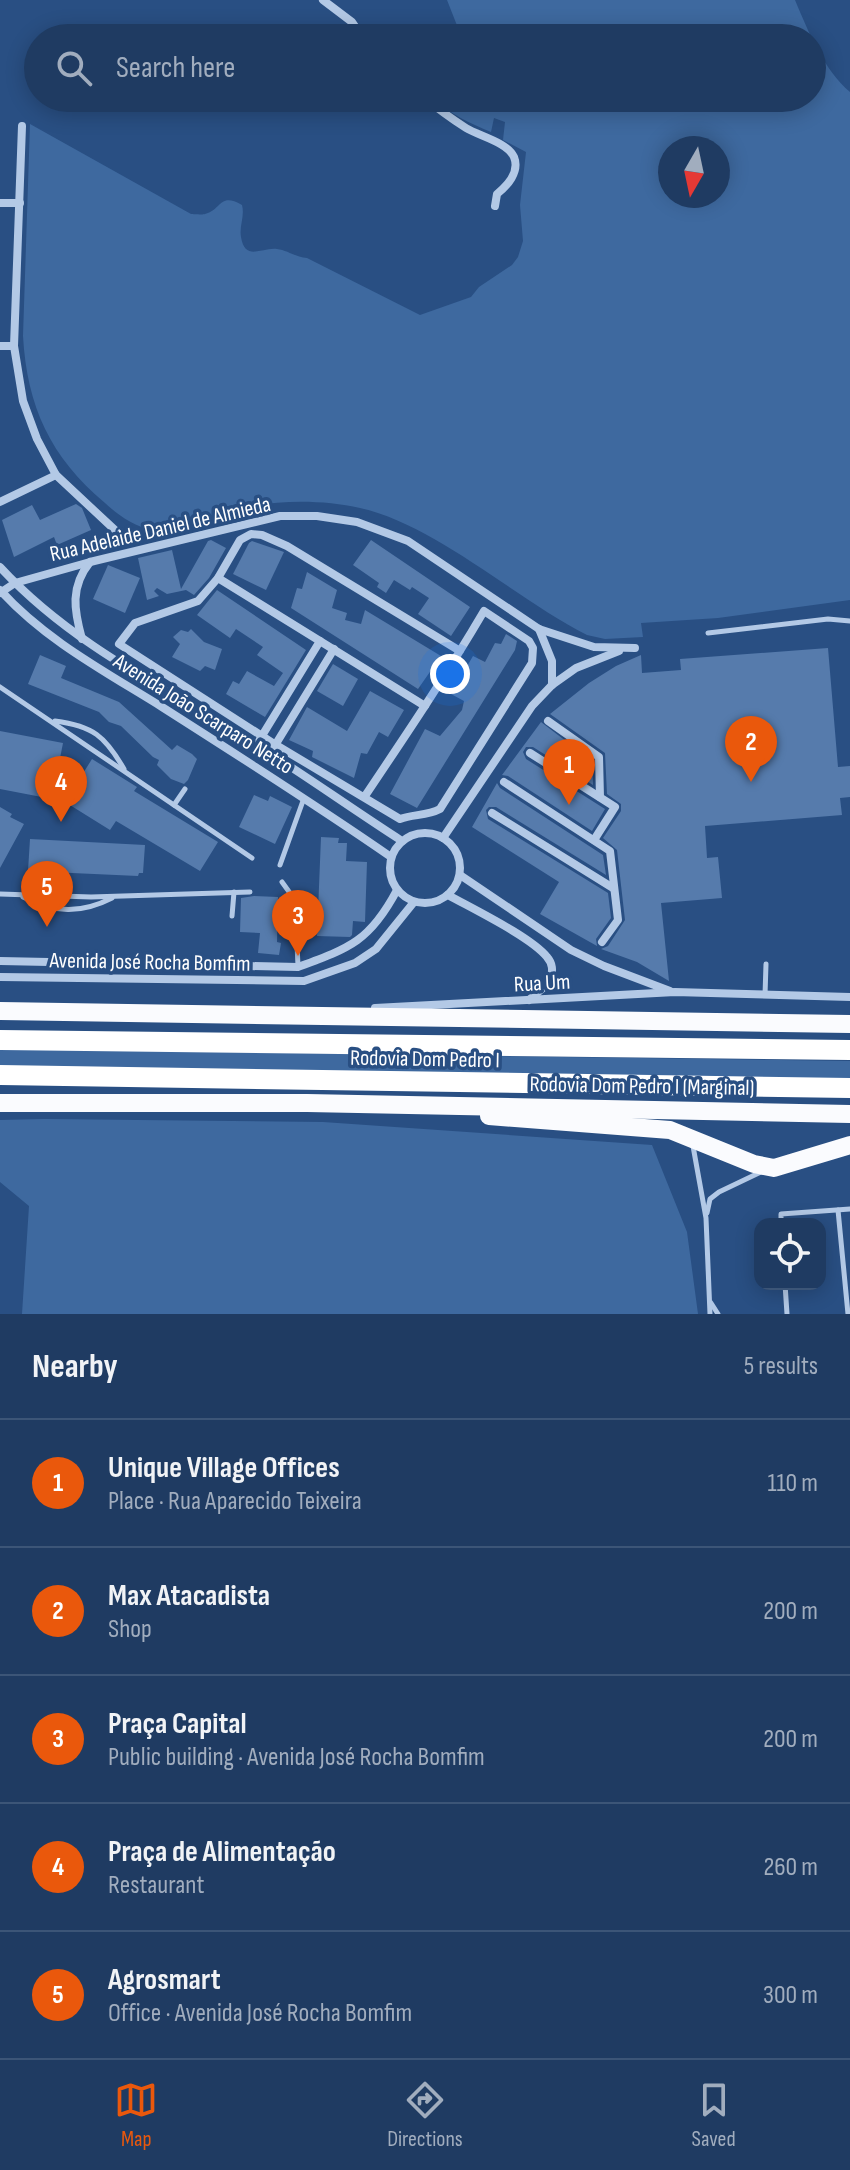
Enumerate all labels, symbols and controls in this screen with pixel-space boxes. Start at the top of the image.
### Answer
search box [24,24,826,112]
icon: search [52,46,96,90]
text: Search here [116,50,235,86]
north arrow [658,136,730,208]
street label: Rua Adelaide Daniel de Almieda [47,491,273,568]
street label: Avenida João Scarparo Netto [107,647,298,781]
your location [430,654,470,694]
pin: 2 [725,716,777,782]
pin: 1 [543,739,595,805]
pin: 4 [35,756,87,822]
pin: 5 [21,861,73,927]
pin: 3 [272,890,324,956]
street label: Avenida José Rocha Bomfim [48,947,251,978]
street label: Rua Um [513,969,571,998]
street label: Rodovia Dom Pedro I [350,1045,500,1074]
street label: Rodovia Dom Pedro I (Marginal) [529,1071,755,1102]
map controls [754,1218,826,1290]
button: locate [754,1218,826,1290]
text: Nearby [32,1346,118,1387]
text: 5 results [744,1351,818,1382]
text: Unique Village Offices [108,1450,340,1486]
text: 1 [53,1468,63,1499]
text: 110 m [767,1468,818,1499]
text: Place · Rua Aparecido Teixeira [108,1486,362,1517]
text: Max Atacadista [108,1578,270,1614]
text: 2 [52,1596,64,1627]
text: 200 m [763,1596,818,1627]
text: Shop [108,1614,152,1645]
text: Praça Capital [108,1706,247,1742]
text: 3 [52,1724,64,1755]
text: 200 m [763,1724,818,1755]
text: Public building · Avenida José Rocha Bomfim [108,1742,485,1773]
text: Praça de Alimentação [108,1834,336,1870]
text: 4 [52,1852,64,1883]
text: 260 m [763,1852,818,1883]
text: Restaurant [108,1870,204,1901]
text: Agrosmart [108,1962,221,1998]
text: 5 [52,1980,64,2011]
text: 300 m [763,1980,818,2011]
text: Office · Avenida José Rocha Bomfim [108,1998,412,2029]
tab: Map [114,2078,158,2153]
tab: Directions [387,2078,463,2153]
tab: Saved [692,2078,736,2153]

